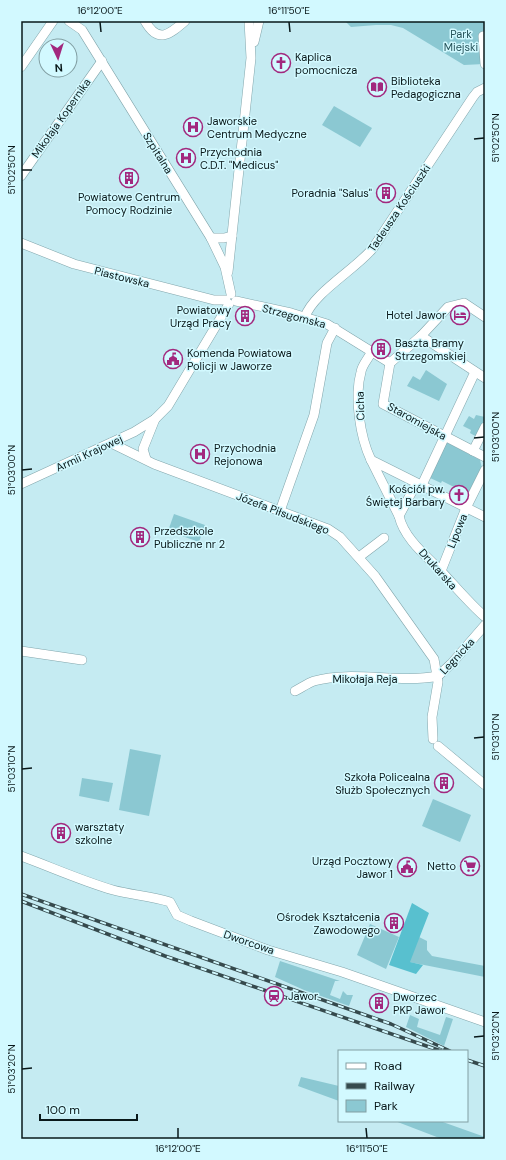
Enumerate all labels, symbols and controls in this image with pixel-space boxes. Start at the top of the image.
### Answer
text: 16°12'00"E [77,4,123,17]
text: 16°11'50"E [268,4,310,17]
park label: Park Miejski [444,27,478,54]
north arrow [38,38,78,78]
place label: Kaplica pomocnicza [295,50,357,77]
church icon: Kaplica pomocnicza [270,52,292,74]
text: N [54,61,63,75]
place label: Biblioteka Pedagogiczna [391,74,461,101]
street label: Mikołaja Kopernika [28,75,94,161]
library icon: Biblioteka Pedagogiczna [366,76,388,98]
text: 51°02'50"N [489,113,502,163]
place label: Jaworskie Centrum Medyczne [207,114,307,141]
hospital icon: Jaworskie Centrum Medyczne [182,116,204,138]
street label: Szpitalna [140,130,176,176]
text: 51°02'50"N [5,145,18,195]
place label: Przychodnia C.D.T. "Medicus" [200,145,279,172]
hospital icon: Przychodnia C.D.T. "Medicus" [175,147,197,169]
street label: Tadeusza Kościuszki [365,162,433,254]
building icon: Powiatowe Centrum Pomocy Rodzinie [118,167,140,189]
building icon: Poradnia "Salus" [375,182,397,204]
place label: Poradnia "Salus" [292,186,372,200]
place label: Powiatowe Centrum Pomocy Rodzinie [78,190,180,217]
street label: Piastowska [93,263,151,291]
street label: Strzegomska [261,301,327,331]
place label: Powiatowy Urząd Pracy [170,303,231,330]
hotel icon: Hotel Jawor [449,304,471,326]
building icon: Powiatowy Urząd Pracy [234,305,256,327]
place label: Hotel Jawor [386,308,446,322]
place label: Baszta Bramy Strzegomskiej [395,336,466,363]
building icon: Baszta Bramy Strzegomskiej [370,338,392,360]
place label: Komenda Powiatowa Policji w Jaworze [187,346,292,373]
public building icon: Komenda Powiatowa Policji w Jaworze [162,348,184,370]
street label: Cicha [352,391,368,421]
street label: Staromiejska [385,399,449,443]
text: 51°03'00"N [489,412,502,462]
street label: Armii Krajowej [53,431,125,475]
place label: Przychodnia Rejonowa [214,441,276,468]
hospital icon: Przychodnia Rejonowa [189,443,211,465]
text: 51°03'00"N [5,445,18,495]
place label: Kościół pw. Świętej Barbary [366,482,445,509]
church icon: Kościół pw. Świętej Barbary [448,484,470,506]
street label: Józefa Piłsudskiego [234,489,332,537]
street label: Lipowa [444,512,470,550]
place label: Przedszkole Publiczne nr 2 [154,524,225,551]
building icon: Przedszkole Publiczne nr 2 [129,526,151,548]
street label: Drukarska [416,546,460,592]
street label: Legnicka [437,635,477,677]
street label: Mikołaja Reja [333,672,398,686]
text: 51°03'10"N [489,714,502,760]
text: 51°03'10"N [5,746,18,792]
place label: Szkoła Policealna Służb Społecznych [335,770,430,797]
building icon: Szkoła Policealna Służb Społecznych [433,772,455,794]
place label: warsztaty szkolne [75,820,124,847]
building icon: warsztaty szkolne [50,822,72,844]
place label: Urząd Pocztowy Jawor 1 [312,854,393,881]
supermarket icon: Netto [459,855,481,877]
public building icon: Urząd Pocztowy Jawor 1 [396,856,418,878]
place label: Netto [427,859,456,873]
place label: Ośrodek Kształcenia Zawodowego [277,910,380,937]
building icon: Ośrodek Kształcenia Zawodowego [383,912,405,934]
street label: Dworcowa [222,927,276,957]
station icon: Jawor [263,985,285,1007]
place label: Jawor [288,989,318,1003]
place label: Dworzec PKP Jawor [393,990,445,1017]
building icon: Dworzec PKP Jawor [368,992,390,1014]
text: 51°03'20"N [489,1011,502,1061]
text: 51°03'20"N [5,1044,18,1094]
legend [338,1050,468,1122]
text: Road [374,1058,402,1074]
text: Railway [374,1078,415,1094]
scale bar [40,1096,137,1122]
text: Park [374,1098,398,1114]
text: 100 m [46,1102,80,1118]
text: 16°12'00"E [155,1142,201,1155]
text: 16°11'50"E [346,1142,388,1155]

